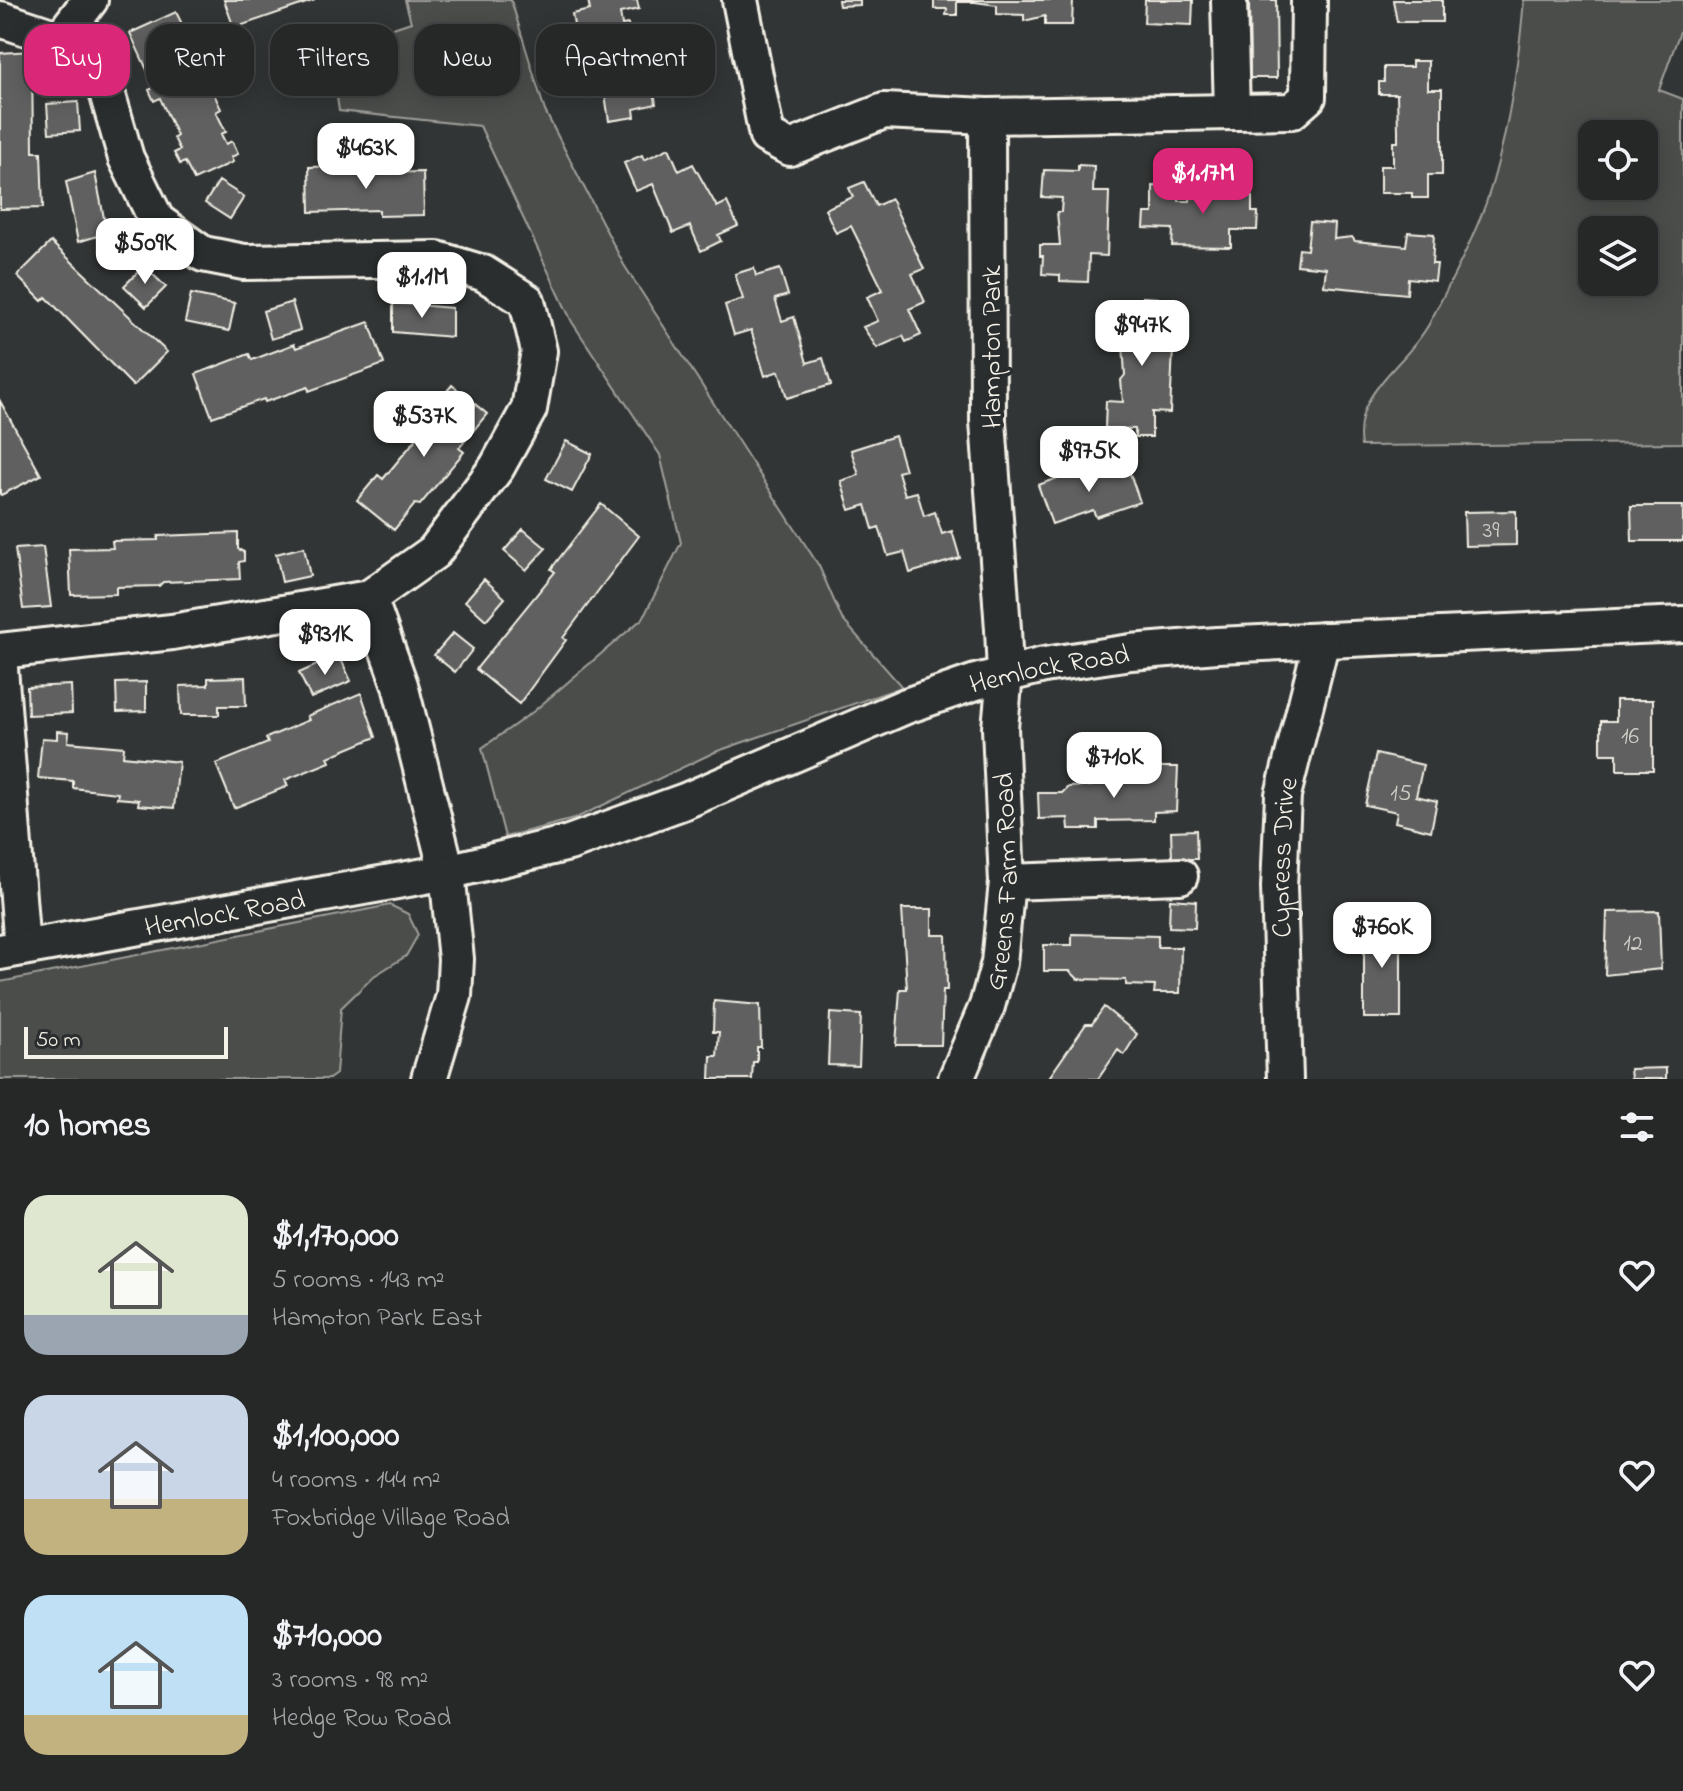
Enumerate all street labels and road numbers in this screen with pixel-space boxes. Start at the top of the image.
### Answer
street label: Hampton Park [973,264,1014,429]
street label: Hemlock Road [965,635,1133,707]
street label: Greens Farm Road [975,771,1031,995]
street label: Cypress Drive [1262,772,1311,938]
street label: Hemlock Road [141,881,309,950]

